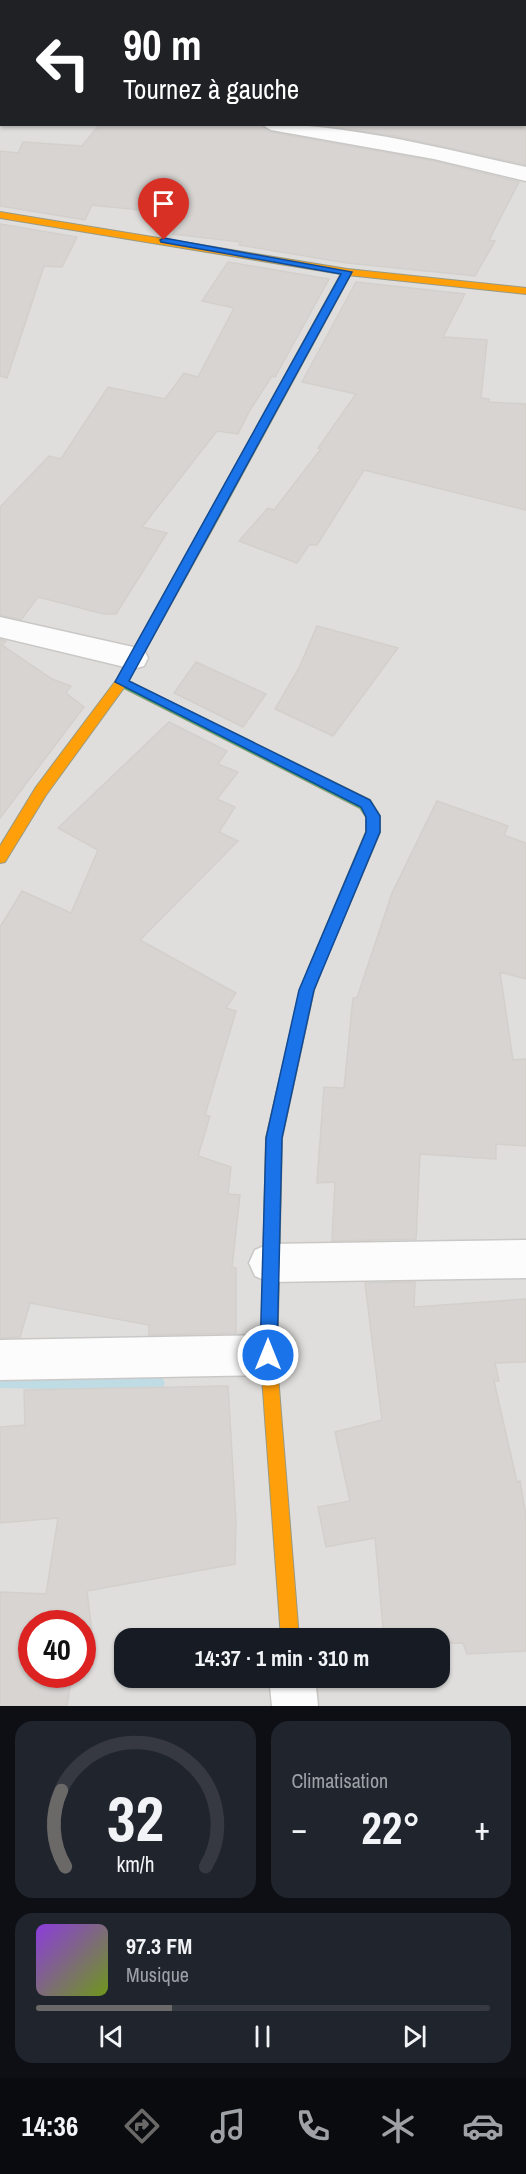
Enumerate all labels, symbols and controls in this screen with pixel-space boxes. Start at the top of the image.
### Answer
text: 90 m [123,17,202,73]
icon: left [24,24,102,102]
text: Tournez à gauche [123,71,299,107]
pin [138,178,189,240]
icon: arrive [147,187,180,220]
position arrow [236,1323,300,1387]
speed limit sign: 40 [18,1610,96,1688]
text: 14:37 · 1 min · 310 m [195,1643,369,1673]
text: Climatisation [292,1767,388,1794]
text: 32 [107,1776,164,1860]
text: 22° [361,1797,420,1858]
text: − [292,1806,307,1850]
text: + [474,1806,490,1850]
text: km/h [116,1850,154,1879]
text: 97.3 FM [126,1931,192,1961]
text: Musique [126,1961,189,1988]
icon: previous [95,2020,128,2053]
icon: pause [246,2020,279,2053]
icon: next [398,2020,431,2053]
icon: directions [121,2105,163,2147]
icon: music [207,2105,249,2147]
icon: phone [292,2105,334,2147]
icon: climate [377,2105,419,2147]
icon: car [462,2105,504,2147]
text: 14:36 [22,2108,78,2144]

